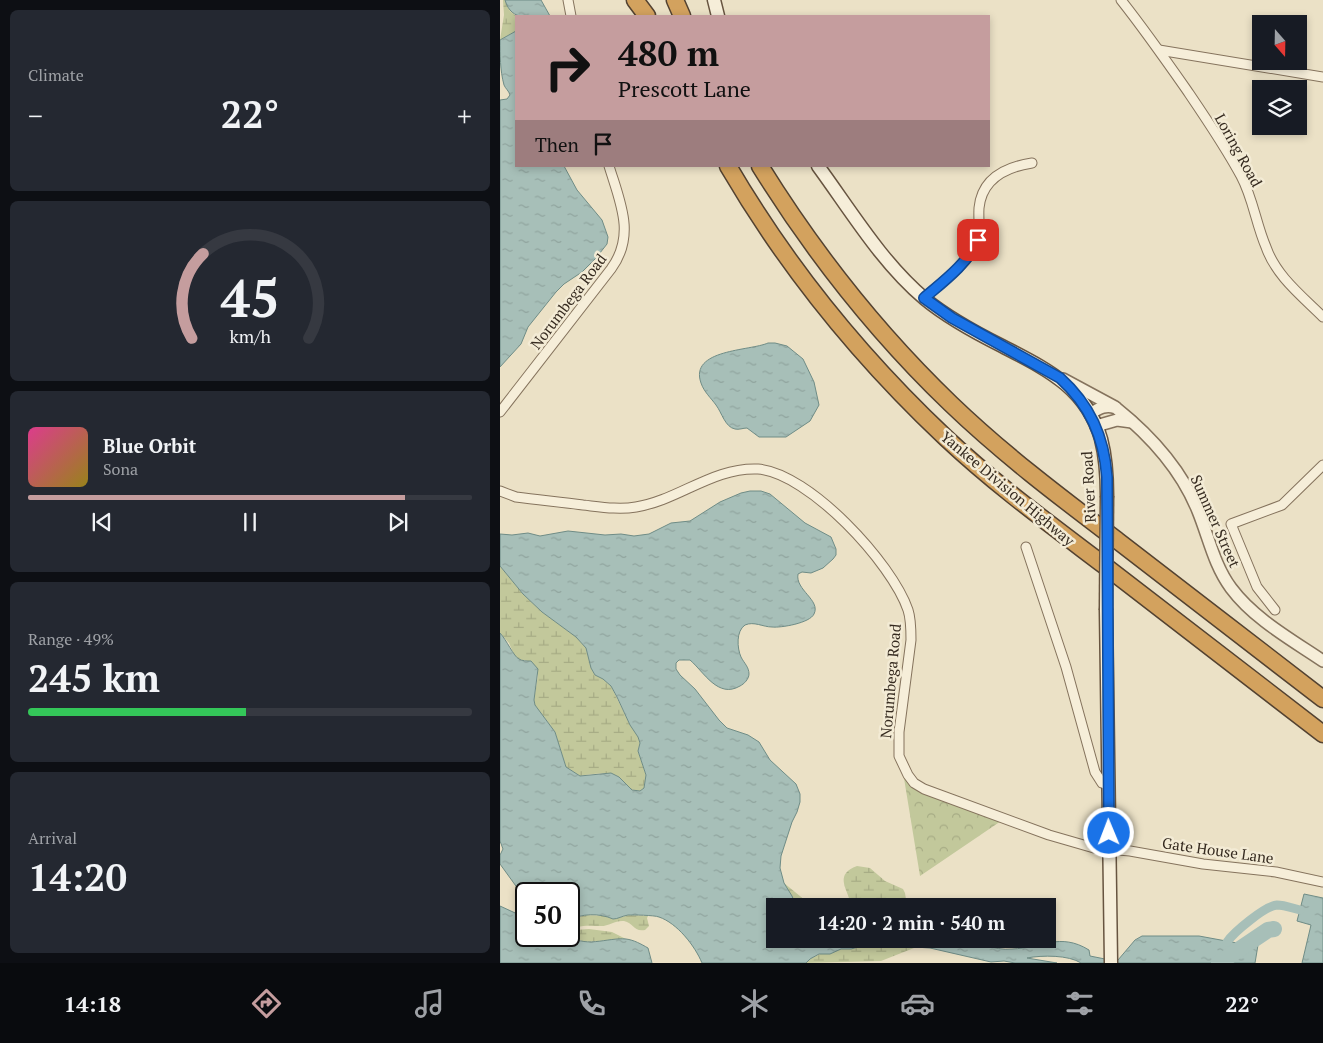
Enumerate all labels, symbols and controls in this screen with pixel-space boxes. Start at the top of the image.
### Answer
north arrow [1252,15,1308,70]
map controls [1252,15,1307,135]
text: 480 m [618,30,719,76]
icon: right [535,35,600,100]
text: Climate [28,64,84,86]
text: Prescott Lane [618,74,751,103]
button: layers [1252,80,1307,135]
text: 22° [221,89,279,139]
text: − [28,97,43,134]
text: + [457,97,472,134]
street label: Loring Road [1211,110,1267,190]
icon: arrive [589,130,617,158]
text: Then [535,132,579,157]
pin [957,219,999,261]
icon: arrive [964,226,992,254]
street label: Norumbega Road [525,249,611,353]
text: 45 [221,263,279,332]
text: km/h [229,324,271,348]
street label: Yankee Division Highway [937,426,1079,550]
text: Blue Orbit [103,433,196,458]
street label: River Road [1076,451,1100,523]
text: Sona [103,458,138,480]
street label: Summer Street [1187,471,1246,571]
icon: previous [88,508,116,536]
icon: pause [236,508,264,536]
icon: next [384,508,412,536]
street label: Norumbega Road [875,623,905,739]
text: Range · 49% [28,628,114,650]
text: 245 km [28,653,160,703]
position arrow [1082,806,1134,858]
text: Arrival [28,827,77,849]
street label: Gate House Lane [1161,832,1275,868]
text: 14:20 [28,852,127,902]
speed limit sign: 50 [515,882,580,947]
text: 14:20 · 2 min · 540 m [817,910,1005,935]
icon: directions [249,986,284,1021]
icon: music [412,986,447,1021]
icon: phone [574,986,609,1021]
icon: climate [737,986,772,1021]
icon: car [900,986,935,1021]
icon: filters [1062,986,1097,1021]
text: 14:18 [64,989,121,1018]
text: 22° [1225,989,1259,1018]

